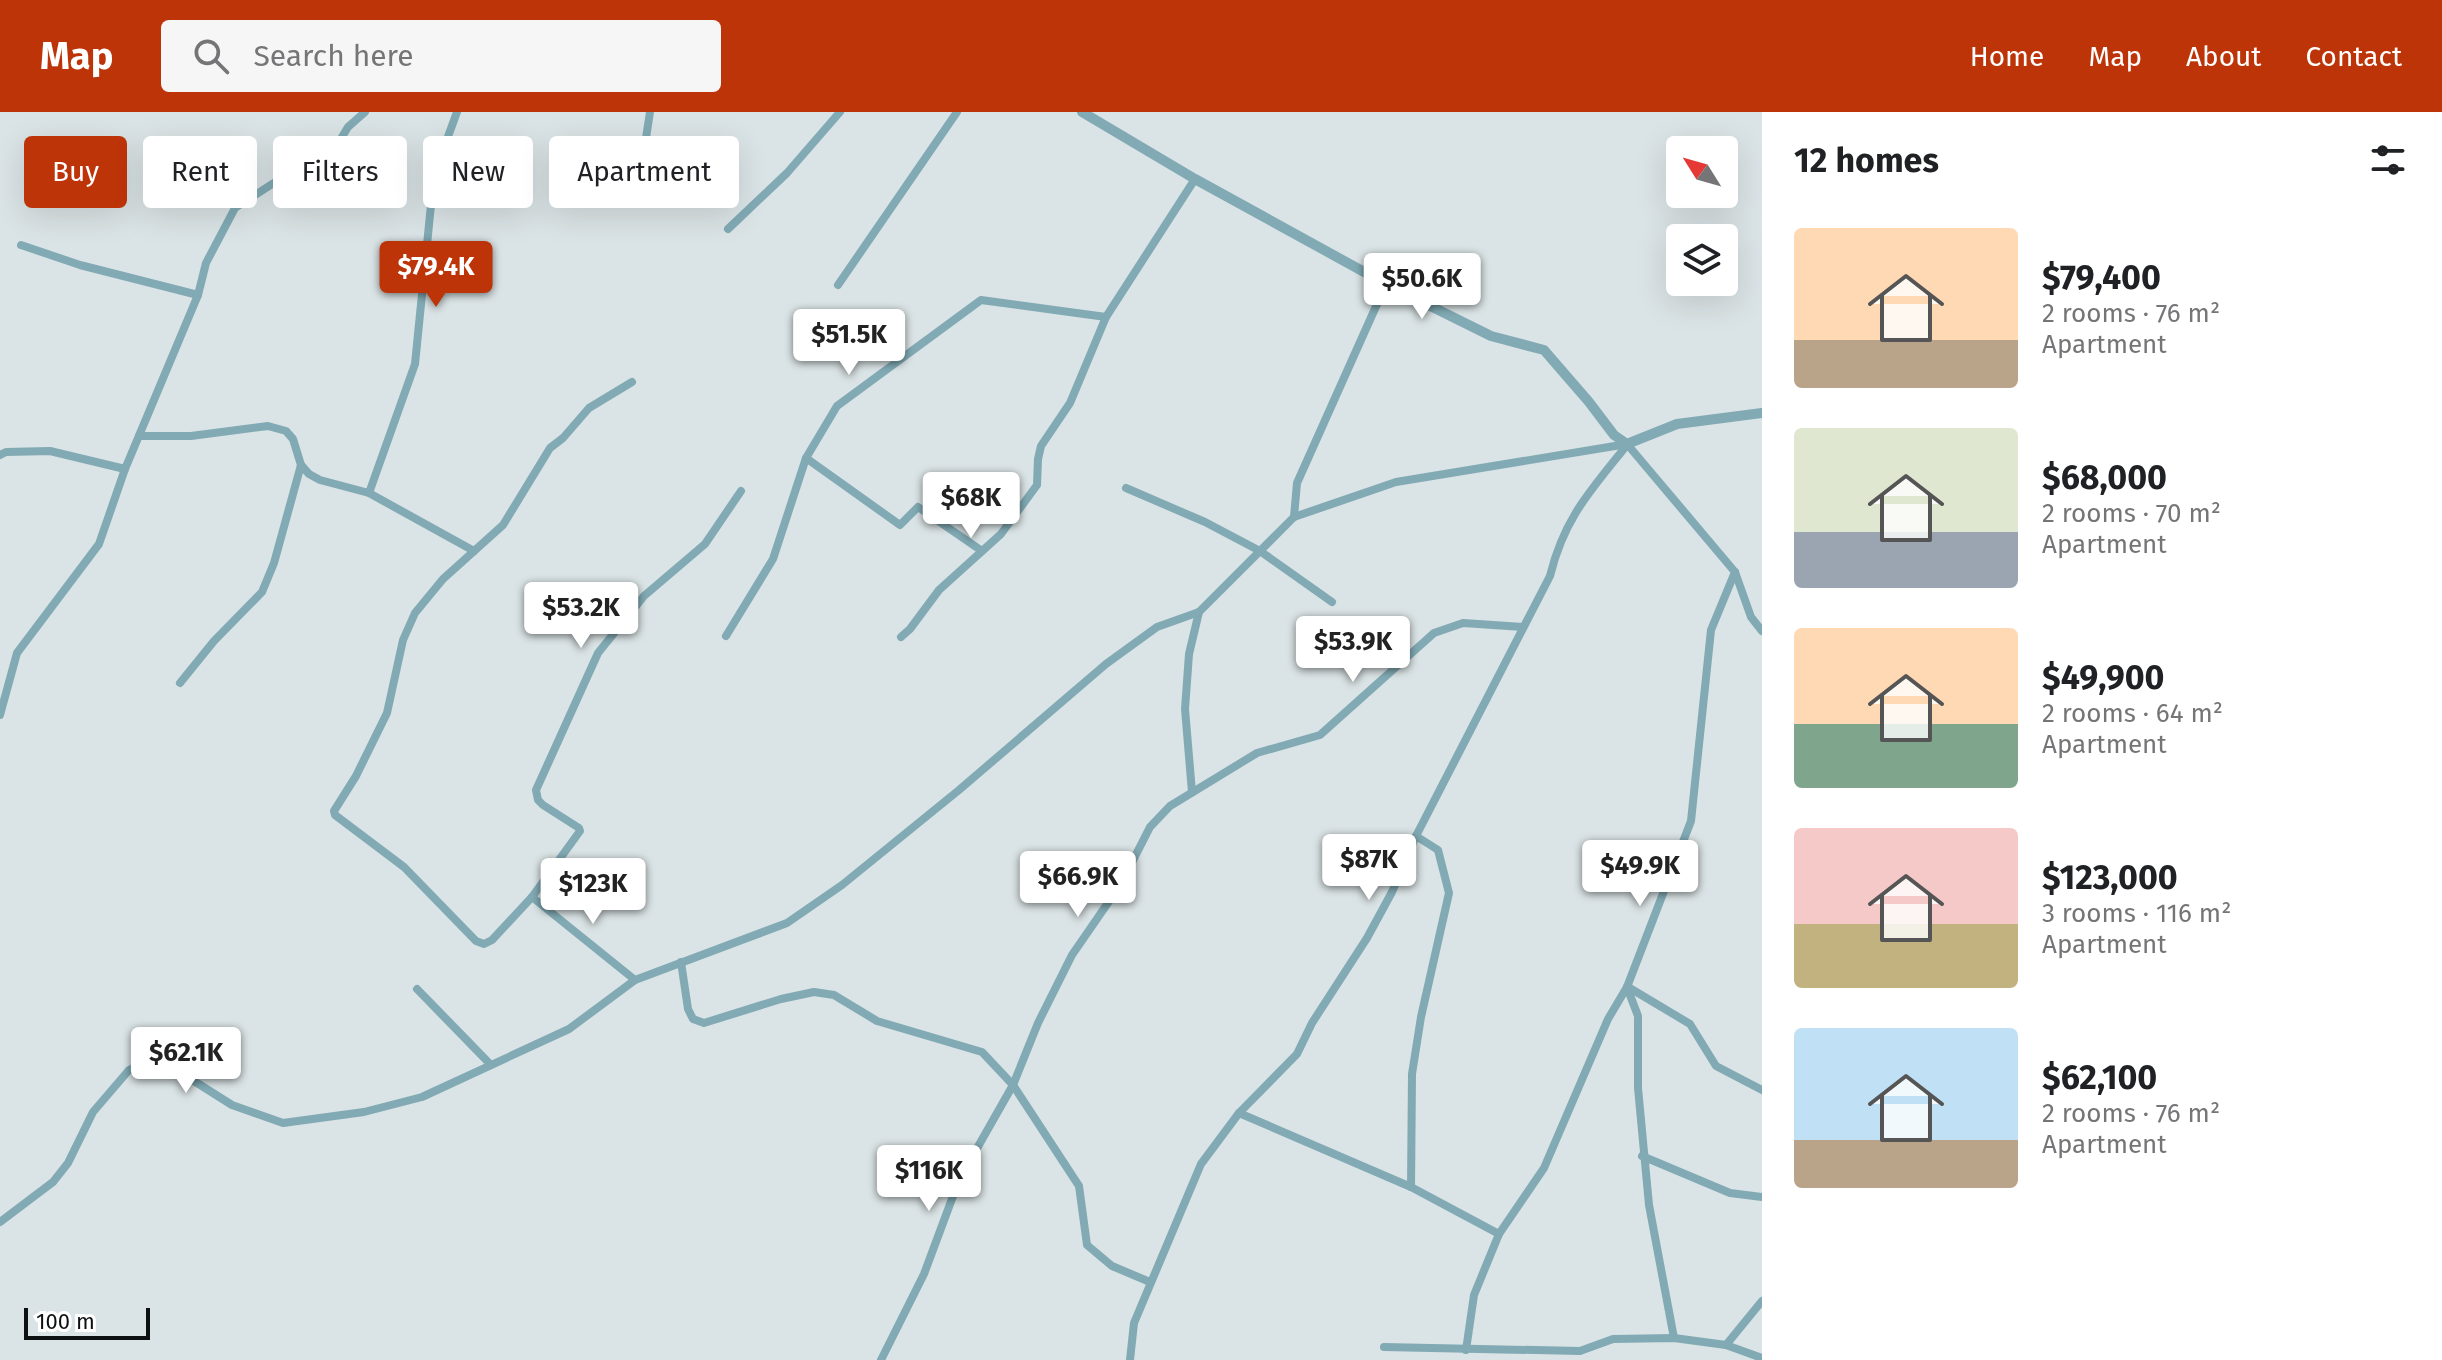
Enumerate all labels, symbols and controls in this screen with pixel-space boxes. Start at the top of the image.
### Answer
search box [161,20,721,92]
text: Map [40,33,113,79]
icon: search [189,34,233,78]
text: Search here [253,38,414,74]
text: Home [1970,40,2044,73]
text: Map [2088,40,2142,73]
text: About [2186,40,2261,73]
text: Contact [2305,40,2402,73]
chip: Buy [24,136,127,208]
chip: Rent [143,136,257,208]
chip: Filters [273,136,407,208]
chip: New [423,136,533,208]
chip: Apartment [549,136,739,208]
north arrow [1666,136,1738,208]
map controls [1666,136,1738,296]
icon: filters [2366,138,2410,182]
text: 12 homes [1794,140,1939,181]
button: layers [1666,224,1738,296]
pin: $79.4K [371,241,501,309]
text: $79.4K [398,251,474,282]
pin: $50.6K [1357,253,1487,321]
text: $79,400 [2042,257,2161,298]
icon: home [1858,260,1954,356]
text: $50.6K [1382,263,1462,294]
text: 2 rooms · 76 m² [2042,298,2220,329]
pin: $51.5K [784,309,914,377]
text: $51.5K [811,319,887,350]
text: Apartment [2042,329,2167,360]
text: $68,000 [2042,457,2167,498]
icon: home [1858,460,1954,556]
pin: $68K [924,472,1018,540]
text: $68K [941,482,1001,513]
text: 2 rooms · 70 m² [2042,498,2221,529]
text: Apartment [2042,529,2167,560]
pin: $53.2K [516,582,646,650]
text: $53.2K [542,592,620,623]
pin: $53.9K [1288,616,1418,684]
text: $53.9K [1314,626,1392,657]
text: $49,900 [2042,657,2164,698]
icon: home [1858,660,1954,756]
text: 2 rooms · 64 m² [2042,698,2223,729]
text: Apartment [2042,729,2167,760]
pin: $87K [1322,834,1416,902]
pin: $49.9K [1575,840,1705,908]
text: $87K [1340,844,1398,875]
text: $49.9K [1600,850,1680,881]
pin: $66.9K [1013,851,1143,919]
text: $123,000 [2042,857,2178,898]
pin: $123K [537,858,649,926]
icon: home [1858,860,1954,956]
text: $66.9K [1038,861,1118,892]
text: $123K [559,868,627,899]
text: 3 rooms · 116 m² [2042,898,2231,929]
text: Apartment [2042,929,2167,960]
pin: $62.1K [121,1027,251,1095]
text: $62.1K [149,1037,223,1068]
text: $62,100 [2042,1057,2157,1098]
icon: home [1858,1060,1954,1156]
text: 2 rooms · 76 m² [2042,1098,2220,1129]
text: Apartment [2042,1129,2167,1160]
pin: $116K [873,1145,985,1213]
text: $116K [895,1155,963,1186]
scale bar [24,1304,150,1340]
text: 100 m [36,1308,95,1335]

